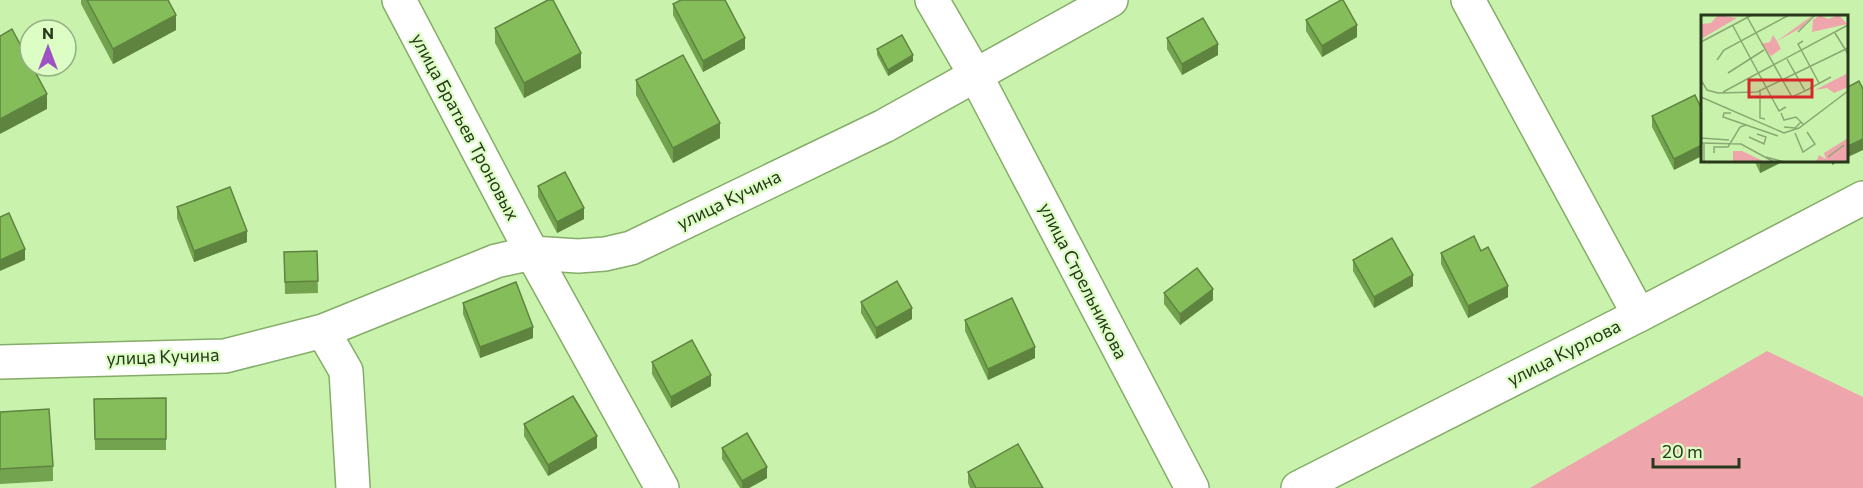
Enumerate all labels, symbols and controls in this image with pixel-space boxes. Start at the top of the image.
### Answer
inset map [1701,15,1848,162]
north arrow [18,18,78,78]
text: N [42,23,54,42]
street label: улица Братьев Троновых [407,29,525,224]
street label: улица Кучина [673,164,784,234]
street label: улица Стрельникова [1035,199,1133,362]
street label: улица Курлова [1503,314,1624,390]
street label: улица Кучина [106,343,220,369]
scale bar [1653,431,1738,469]
text: 20 m [1662,440,1703,462]

